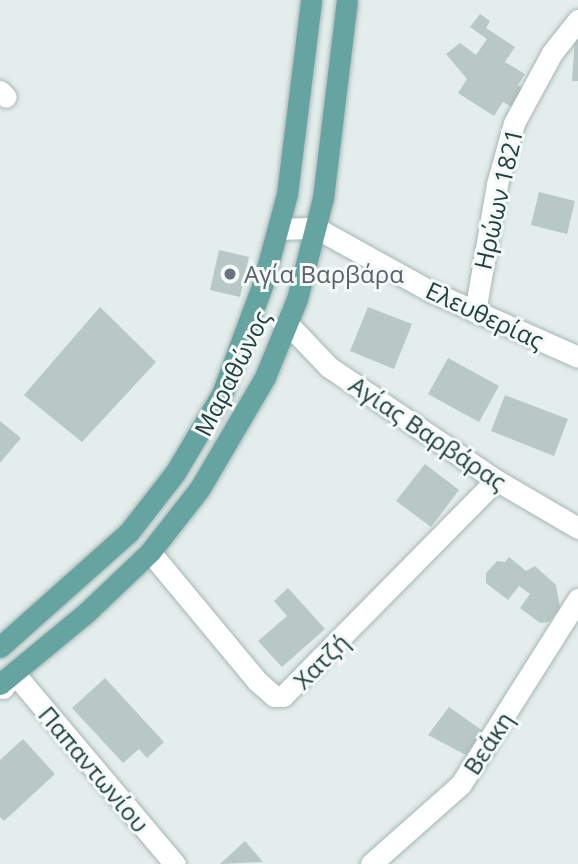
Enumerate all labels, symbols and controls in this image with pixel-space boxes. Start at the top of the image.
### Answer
street label: Ηρώων 1821 [468,126,528,272]
place label: Αγία Βαρβάρα [244,260,404,288]
marker: Αγία Βαρβάρα [222,266,238,282]
street label: Ελευθερίας [421,275,549,355]
street label: Μαραθώνος [188,305,276,441]
street label: Αγίας Βαρβάρας [344,370,512,496]
street label: Χατζή [287,627,355,695]
street label: Παπαντωνίου [33,700,155,838]
street label: Βεάκη [457,706,519,780]

